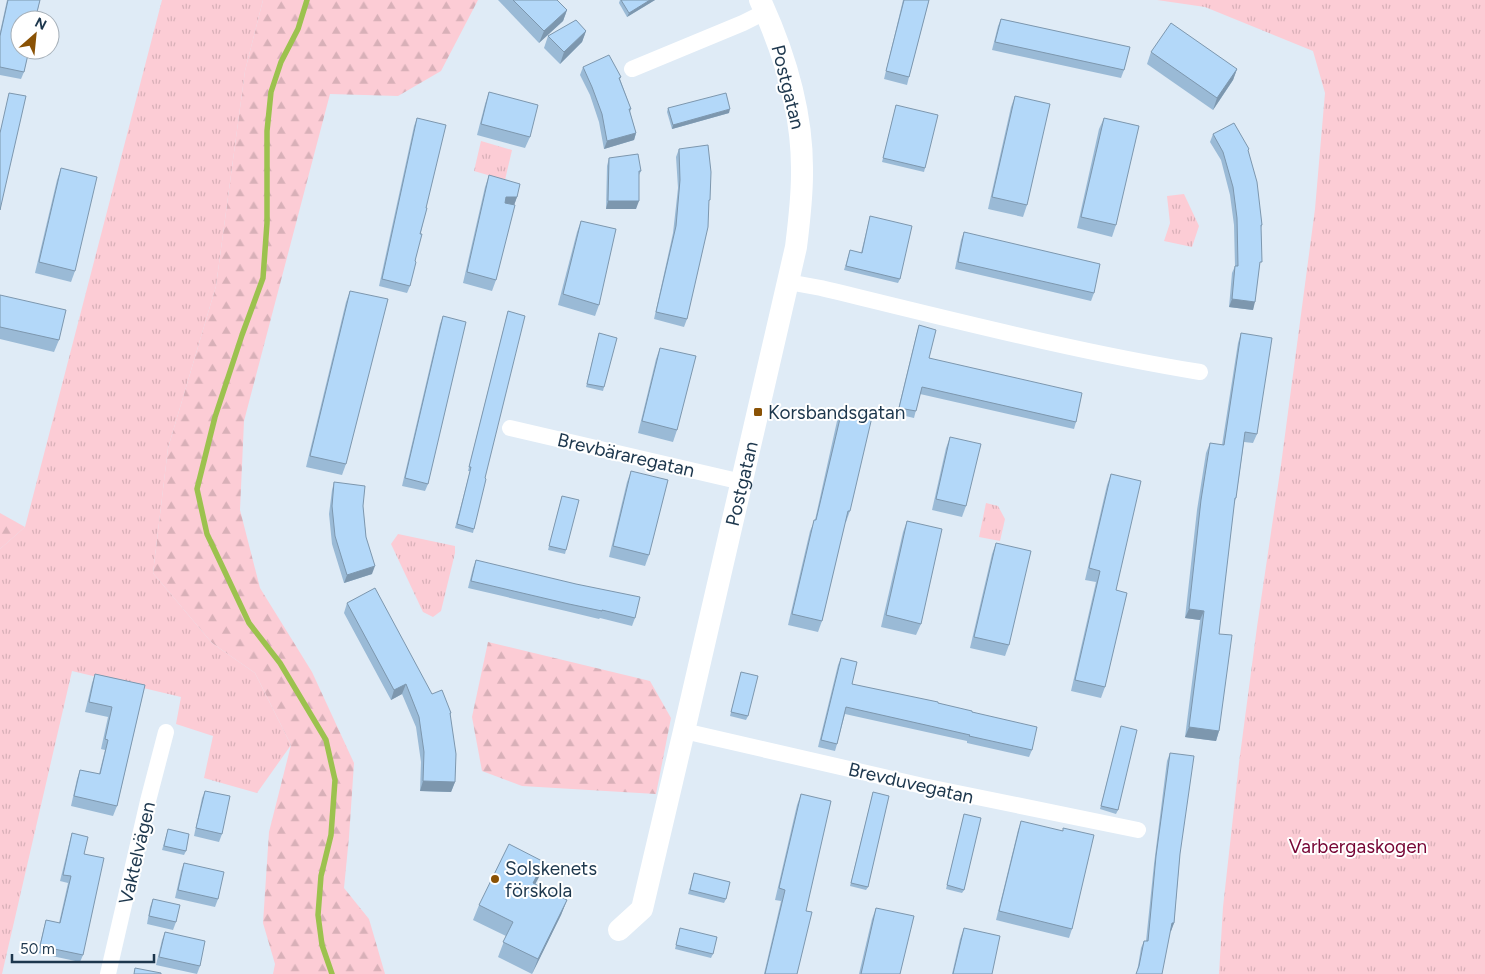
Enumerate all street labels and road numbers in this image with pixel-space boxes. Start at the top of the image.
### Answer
street label: Postgatan [766,42,810,132]
street label: Brevbäraregatan [555,428,697,482]
street label: Postgatan [720,439,762,528]
street label: Brevduvegatan [846,757,976,809]
street label: Vaktelvägen [114,799,160,907]

